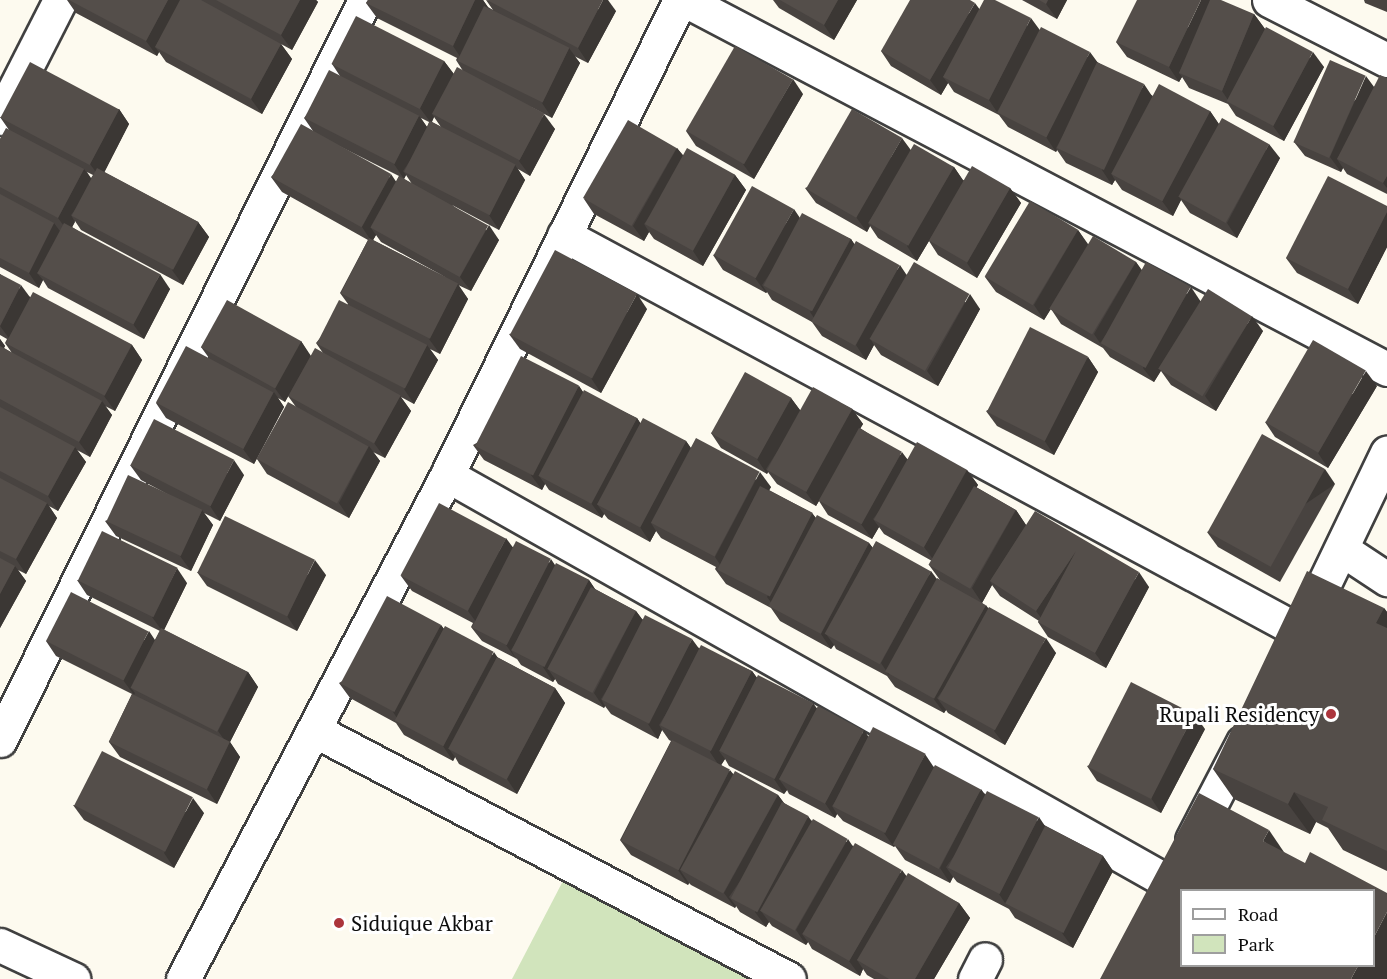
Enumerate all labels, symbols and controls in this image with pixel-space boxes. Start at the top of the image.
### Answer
place label: Rupali Residency [1159,701,1319,727]
marker: Rupali Residency [1324,707,1338,721]
legend [1180,889,1375,967]
text: Road [1238,902,1278,926]
place label: Siduique Akbar [351,910,493,936]
marker: Siduique Akbar [332,916,346,930]
text: Park [1238,932,1274,956]

